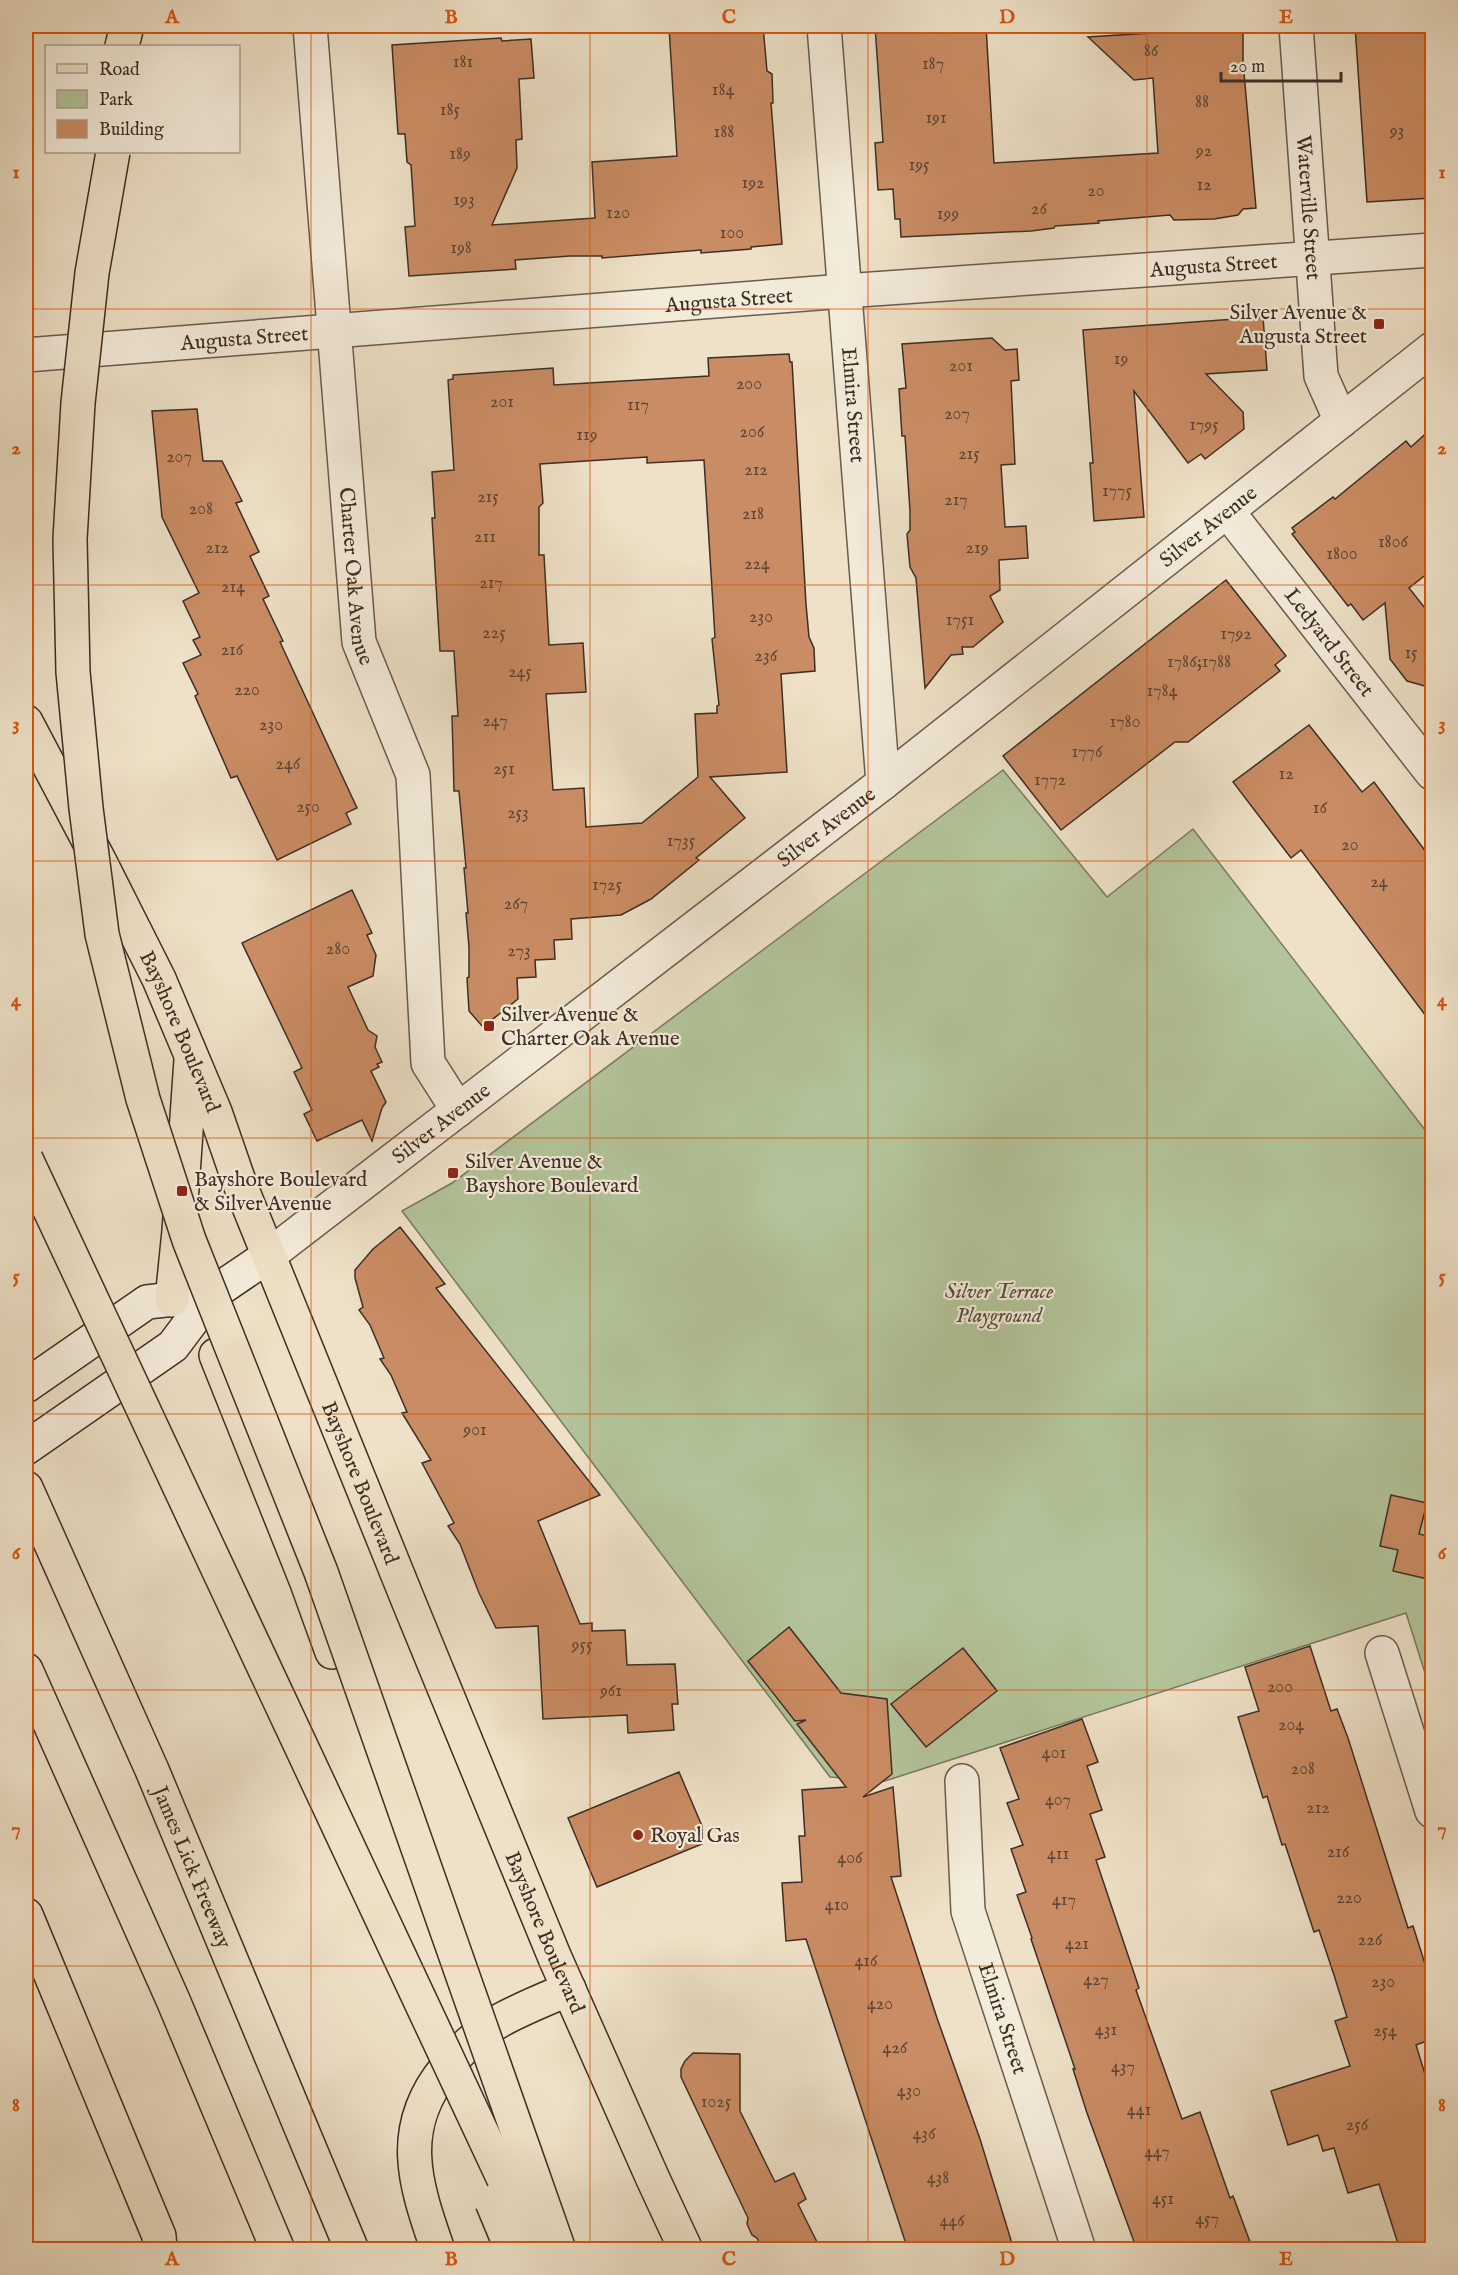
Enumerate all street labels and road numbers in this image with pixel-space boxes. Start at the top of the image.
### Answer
street label: Waterville Street [1289,134,1326,281]
street label: Augusta Street [1148,249,1278,285]
street label: Augusta Street [663,283,794,320]
street label: Augusta Street [179,321,309,358]
street label: Elmira Street [834,346,870,464]
street label: Silver Avenue [1154,480,1263,574]
street label: Charter Oak Avenue [332,486,379,670]
street label: Ledyard Street [1278,583,1379,703]
street label: Silver Avenue [772,781,882,874]
street label: Bayshore Boulevard [132,947,226,1118]
street label: Silver Avenue [387,1078,497,1171]
street label: Bayshore Boulevard [314,1398,404,1569]
street label: James Lick Freeway [144,1781,237,1953]
street label: Bayshore Boulevard [498,1848,590,2019]
street label: Elmira Street [971,1960,1033,2078]

